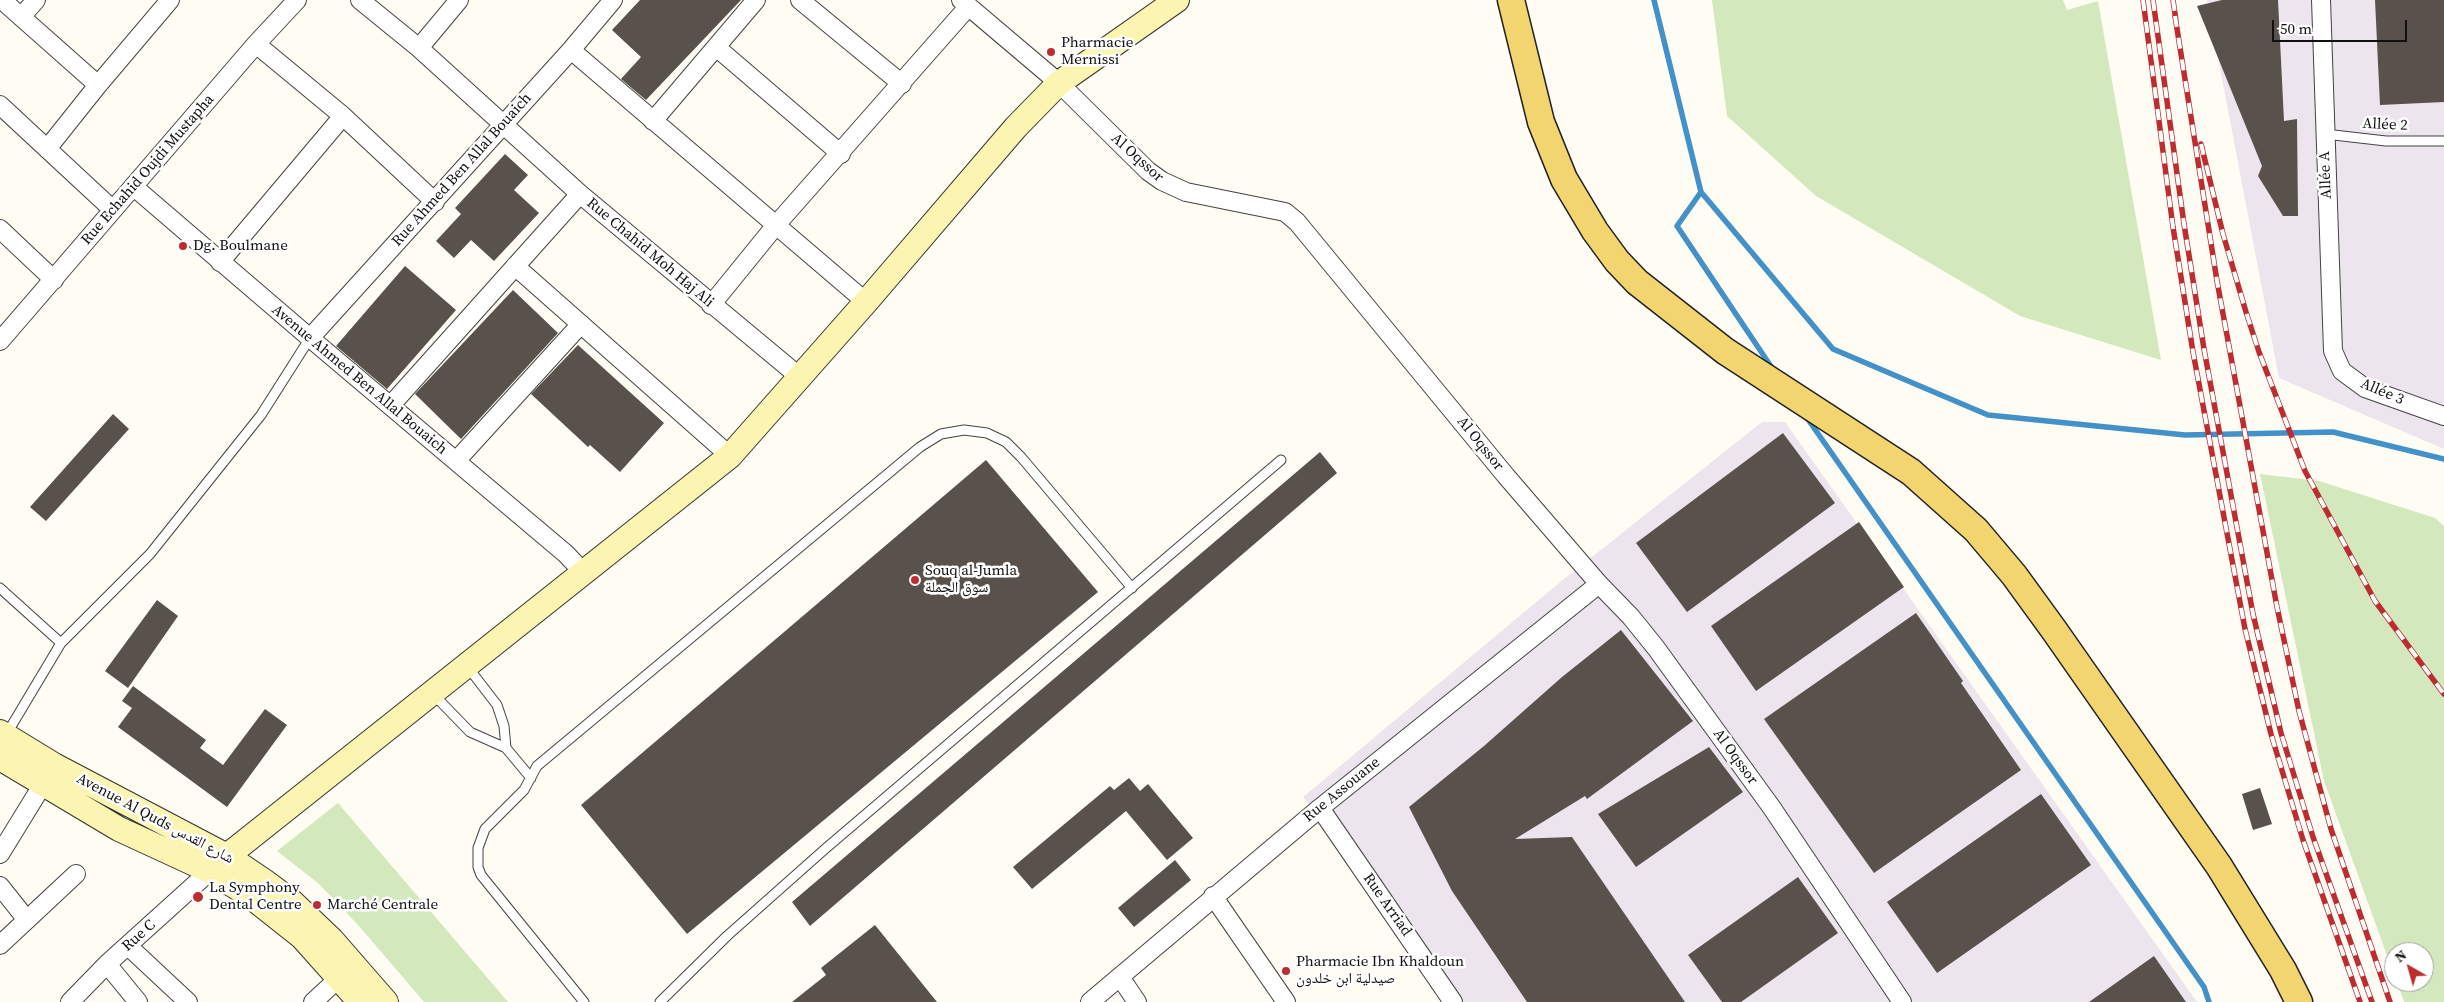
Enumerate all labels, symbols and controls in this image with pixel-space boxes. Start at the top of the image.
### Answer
scale bar [2274,10,2409,42]
text: 50 m [2280,18,2312,39]
place label: Pharmacie Mernissi [1061,34,1133,69]
marker: Pharmacie Mernissi [1045,46,1057,58]
street label: Rue Ahmed Ben Allal Bouaich [388,90,536,250]
street label: Rue Echahid Oujdi Mustapha [78,91,218,249]
street label: Allée 2 [2362,115,2408,135]
street label: Al Oqssor [1107,130,1167,186]
street label: Allée A [2316,151,2336,199]
street label: Rue Chahid Moh Haj Ali [583,195,717,311]
place label: Dg. Boulmane [193,237,288,255]
marker: Dg. Boulmane [177,240,189,252]
street label: Avenue Ahmed Ben Allal Bouaich [268,301,450,459]
street label: Allée 3 [2358,375,2406,409]
street label: Al Oqssor [1453,413,1507,475]
place label: Souq al-Jumla سوق الجملة [925,562,1017,597]
marker: Souq al-Jumla سوق الجملة [909,574,921,586]
street label: Al Oqssor [1709,726,1761,788]
street label: Rue Assouane [1300,754,1384,826]
street label: Avenue Al Quds شارع القدس [73,770,237,868]
street label: Rue Arriad [1359,870,1415,940]
place label: La Symphony Dental Centre [209,879,302,914]
marker: La Symphony Dental Centre [191,890,205,904]
place label: Marché Centrale [327,896,438,914]
marker: Marché Centrale [311,899,323,911]
street label: Rue C [119,916,159,956]
north arrow [2384,942,2434,992]
text: N [2390,945,2411,967]
place label: Pharmacie Ibn Khaldoun صيدلية ابن خلدون [1296,953,1464,988]
marker: Pharmacie Ibn Khaldoun صيدلية ابن خلدون [1280,965,1292,977]

